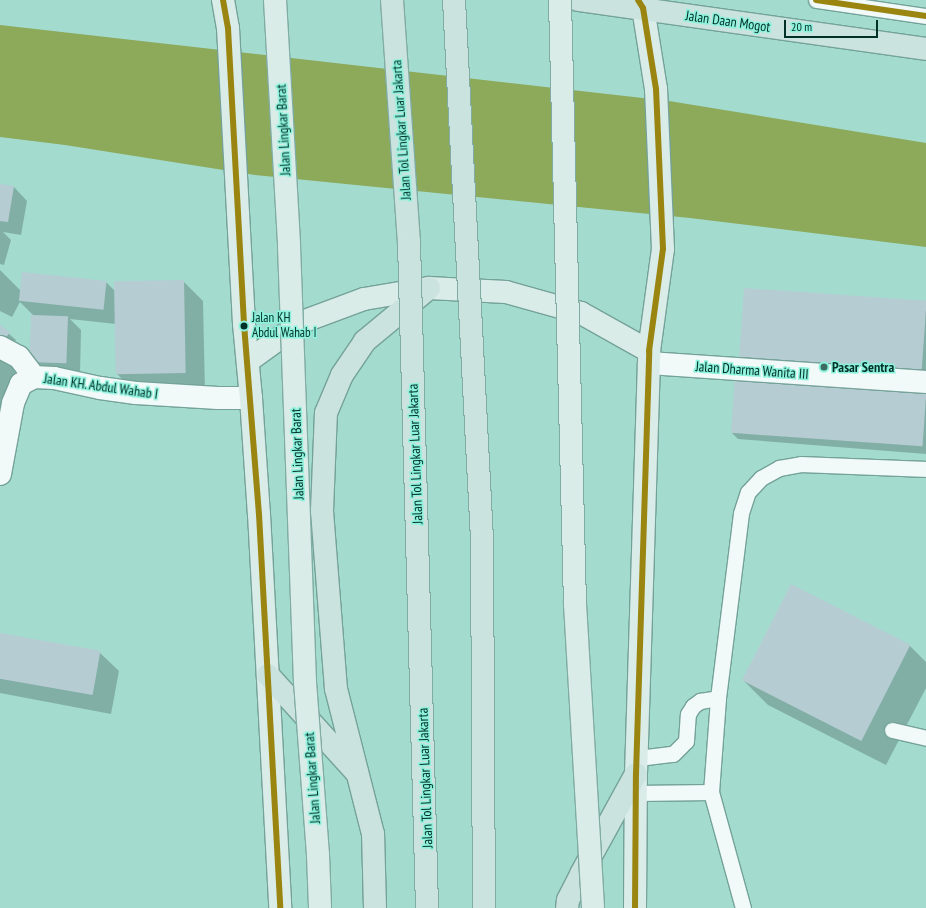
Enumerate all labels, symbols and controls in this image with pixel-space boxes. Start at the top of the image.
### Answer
street label: Jalan Daan Mogot [684,7,772,35]
scale bar [786,12,880,38]
text: 20 m [791,19,812,34]
street label: Jalan Tol Lingkar Luar Jakarta [388,59,414,201]
street label: Jalan Lingkar Barat [272,84,294,176]
place label: Jalan KH Abdul Wahab I [252,311,317,342]
marker: Jalan KH Abdul Wahab I [239,321,249,331]
street label: Jalan Dharma Wanita III [695,358,809,382]
place label: Pasar Sentra [832,359,894,375]
marker: Pasar Sentra [819,362,829,372]
street label: Jalan KH. Abdul Wahab I [42,370,160,402]
street label: Jalan Tol Lingkar Luar Jakarta [404,383,426,525]
street label: Jalan Lingkar Barat [287,408,307,500]
street label: Jalan Tol Lingkar Luar Jakarta [414,707,436,849]
street label: Jalan Lingkar Barat [300,732,324,824]

